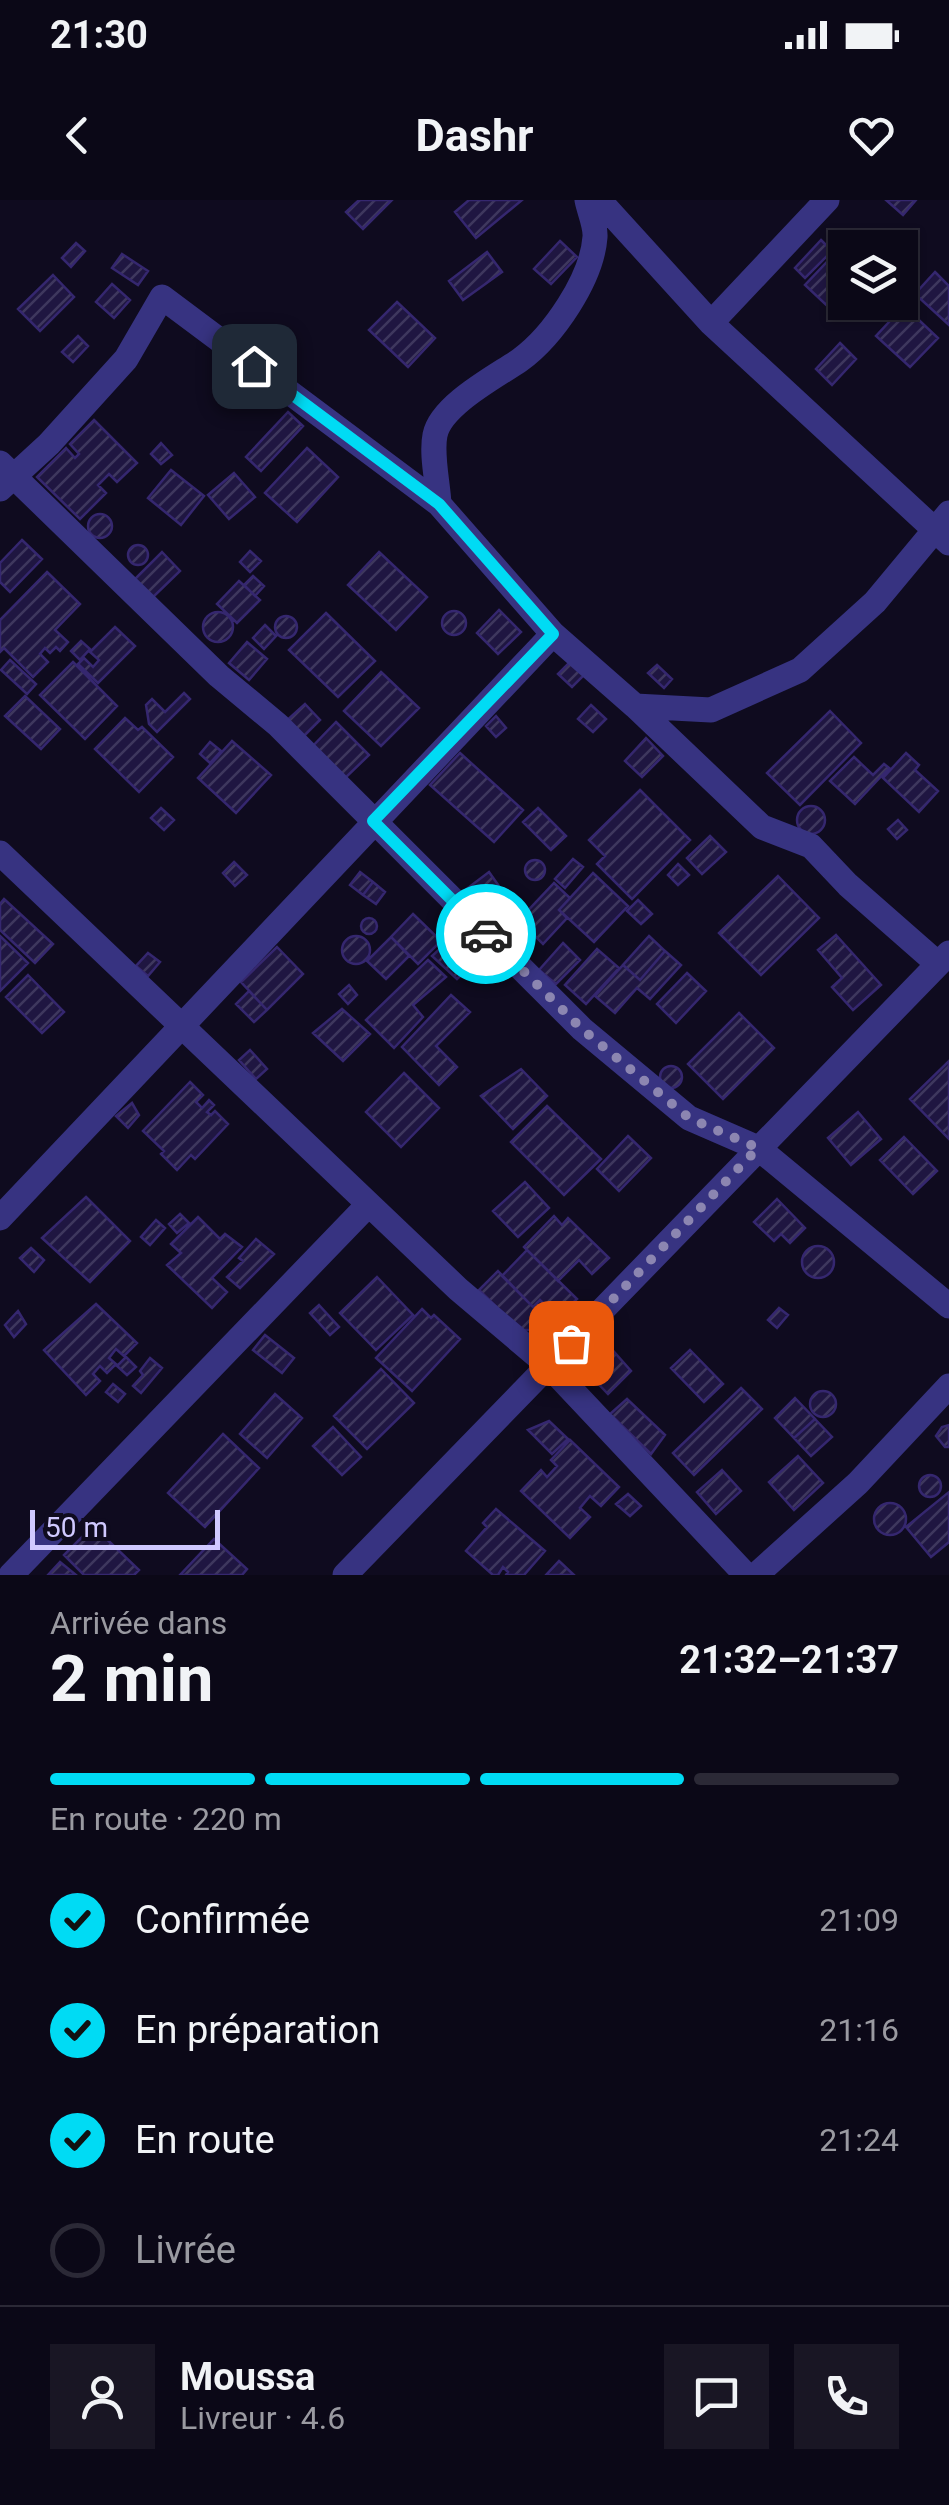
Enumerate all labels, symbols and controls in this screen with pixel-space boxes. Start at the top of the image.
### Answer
text: 21:30 [50,13,148,57]
icon: back [50,108,105,163]
icon: heart [844,108,899,163]
text: Dashr [415,109,534,162]
map controls [828,230,918,320]
button: layers [828,230,918,320]
pin [212,324,297,409]
icon: home [227,339,282,394]
courier [436,884,536,984]
icon: car [459,907,514,962]
pin [529,1301,614,1386]
icon: bag [544,1316,599,1371]
scale bar [30,1505,220,1550]
text: 50 m [45,1511,108,1544]
text: Arrivée dans [50,1604,227,1642]
text: 21:32–21:37 [679,1638,899,1682]
text: 2 min [50,1641,213,1717]
text: En route · 220 m [50,1800,282,1838]
icon: check [50,1893,105,1948]
text: Confirmée [135,1898,310,1942]
text: 21:09 [819,1901,899,1939]
icon: check [50,2003,105,2058]
text: En préparation [135,2008,380,2052]
text: 21:16 [819,2011,899,2049]
icon: check [50,2113,105,2168]
text: En route [135,2118,275,2162]
text: 21:24 [819,2121,899,2159]
text: Livrée [135,2228,236,2272]
button: person [50,2344,155,2449]
button: chat [664,2344,769,2449]
button: phone [794,2344,899,2449]
text: Moussa [180,2355,315,2399]
text: Livreur · 4.6 [180,2399,345,2437]

